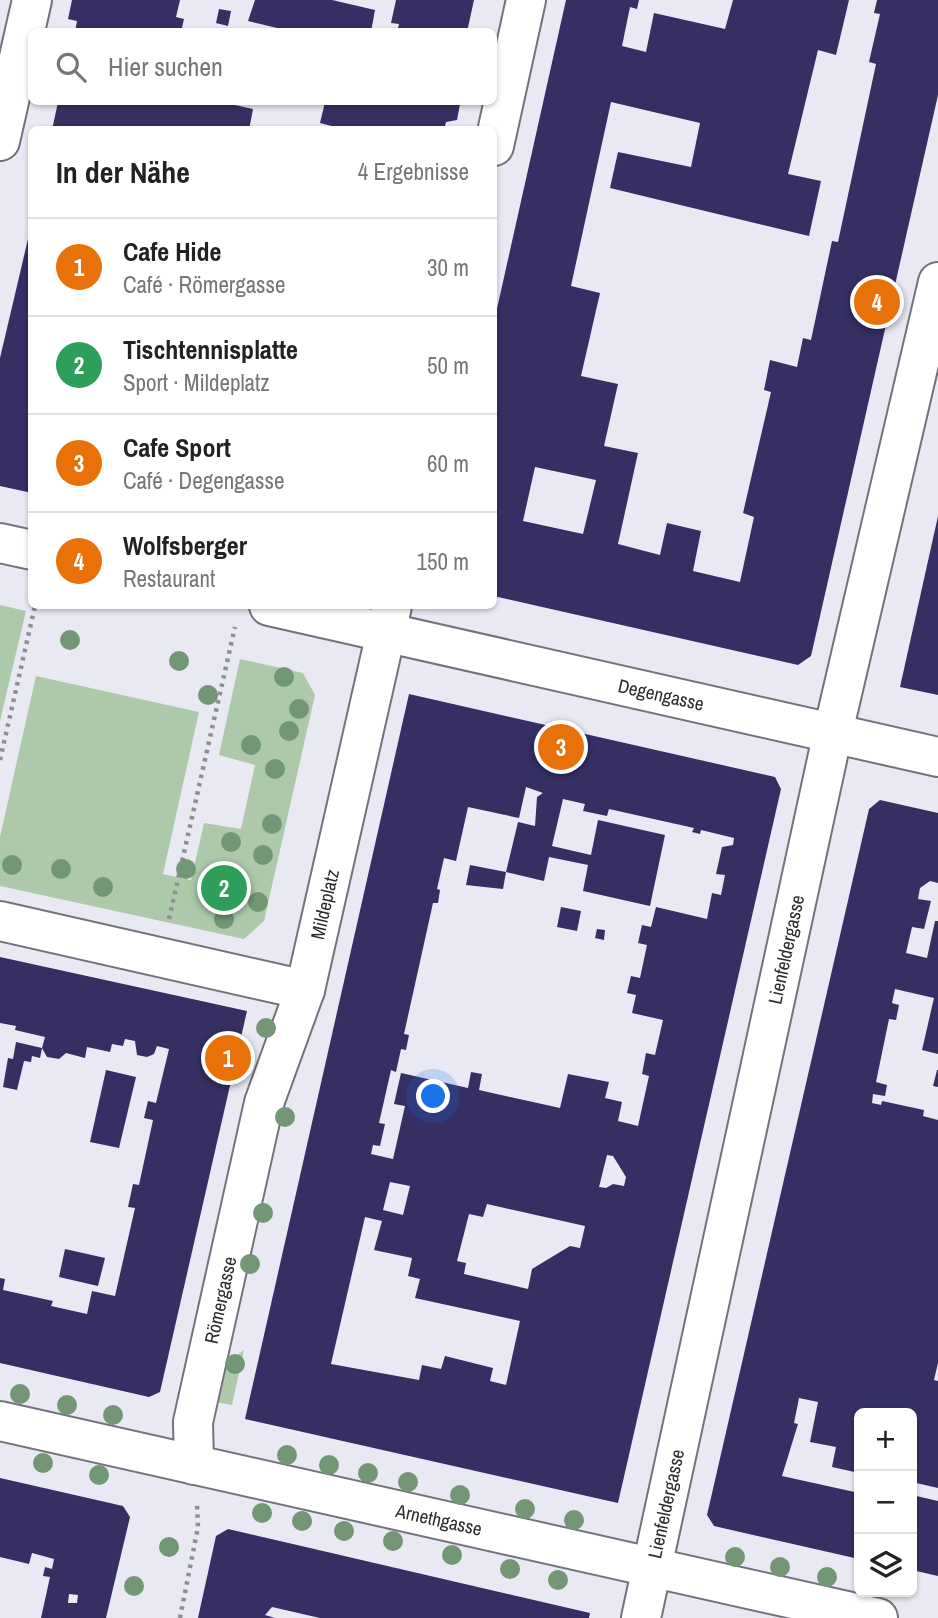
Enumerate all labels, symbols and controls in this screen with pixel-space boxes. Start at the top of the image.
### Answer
search box [28,28,497,105]
icon: search [52,48,90,86]
text: Hier suchen [108,49,223,84]
text: In der Nähe [56,152,190,192]
text: 4 Ergebnisse [358,156,469,187]
text: Cafe Hide [123,234,221,269]
text: 1 [74,252,84,283]
text: 30 m [427,252,469,283]
text: Café · Römergasse [123,269,285,300]
pin: 4 [854,276,900,328]
text: Tischtennisplatte [123,332,298,367]
text: 2 [74,350,84,381]
text: 50 m [427,350,469,381]
text: Sport · Mildeplatz [123,367,270,398]
text: Cafe Sport [123,430,231,465]
text: 3 [74,448,84,479]
text: 60 m [427,448,469,479]
text: Café · Degengasse [123,465,284,496]
text: Wolfsberger [123,528,247,563]
text: 4 [74,546,84,577]
text: 150 m [417,546,469,577]
text: Restaurant [123,563,215,594]
street label: Degengasse [616,672,707,717]
pin: 3 [538,721,584,773]
pin: 2 [201,862,247,914]
street label: Mildeplatz [304,866,345,942]
street label: Lienfeldergasse [761,893,810,1007]
pin: 1 [205,1032,251,1084]
your location [416,1079,450,1113]
street label: Römergasse [198,1254,242,1346]
map controls [854,1408,917,1597]
button: + [854,1408,917,1471]
street label: Lienfeldergasse [641,1447,690,1561]
button: − [854,1471,917,1534]
street label: Arnethgasse [393,1497,485,1542]
button: layers [854,1534,917,1597]

